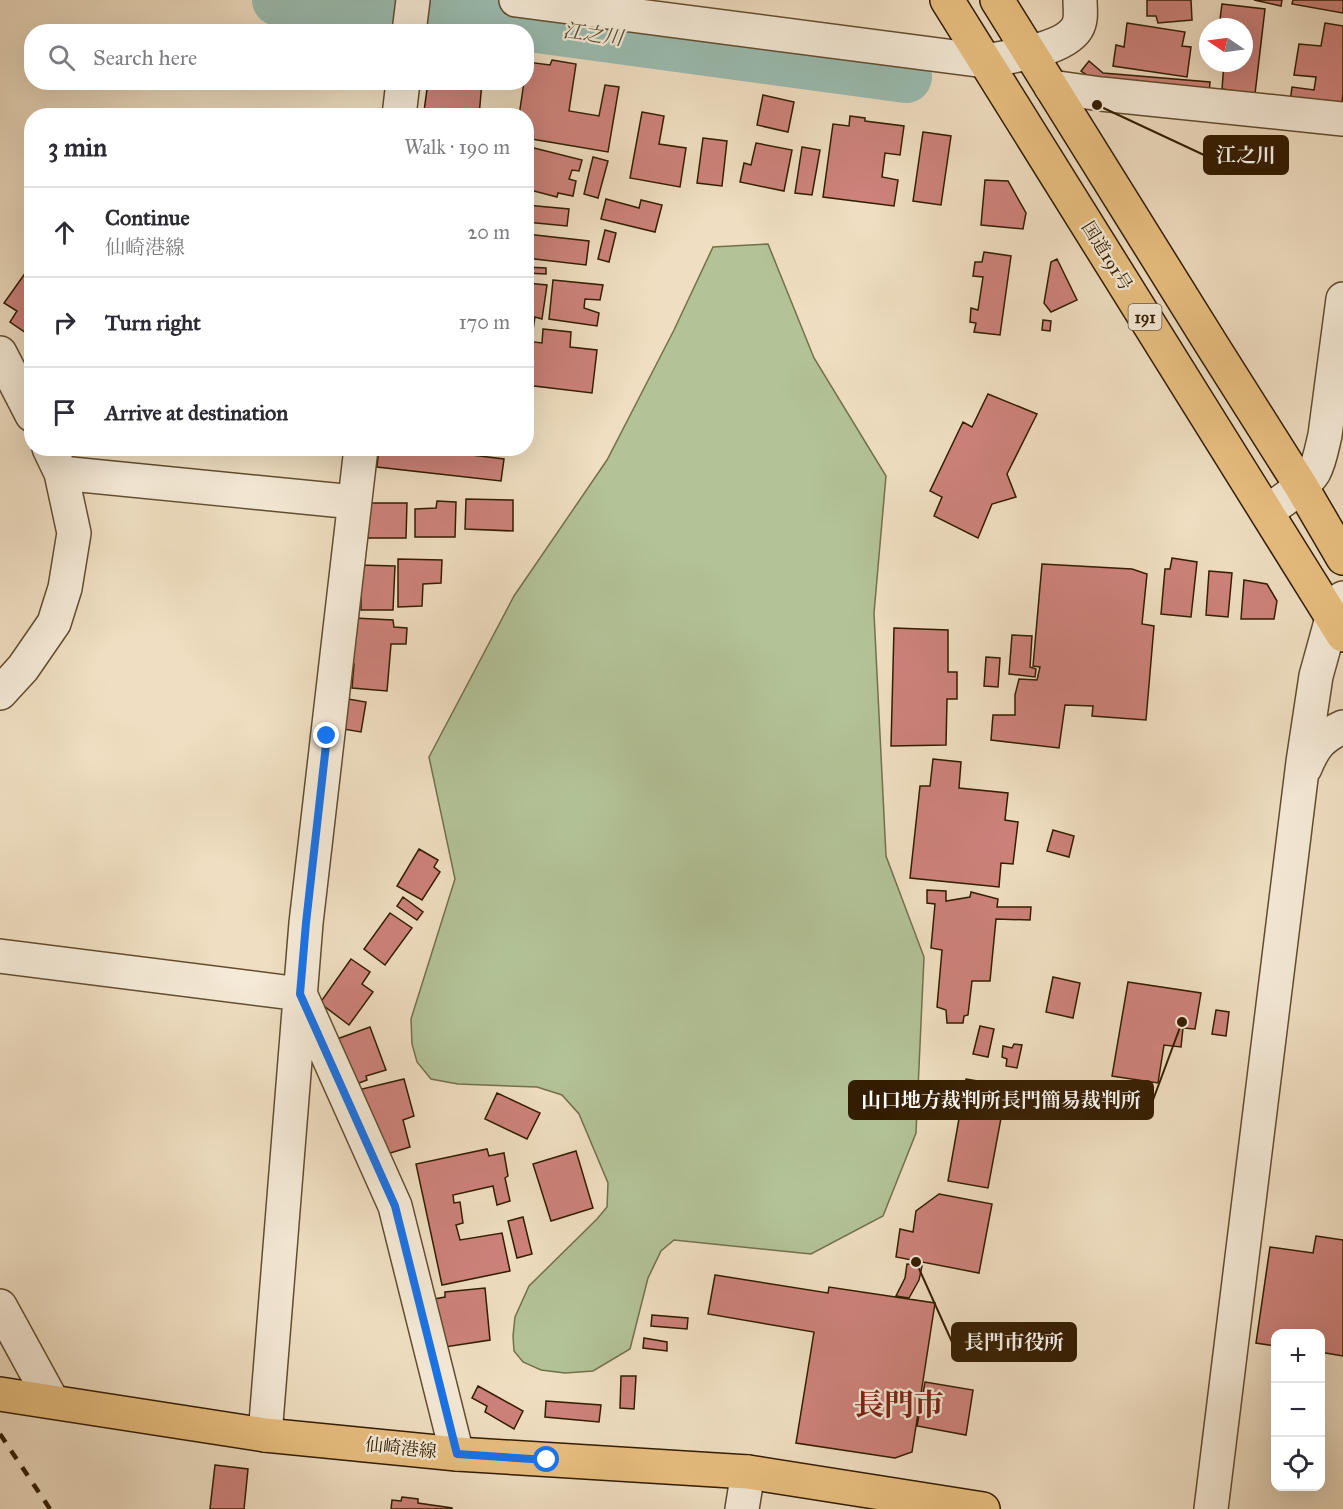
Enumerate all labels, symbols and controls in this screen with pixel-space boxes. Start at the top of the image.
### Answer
water label: 江之川 [562,18,626,50]
north arrow [1199,18,1253,72]
search box [24,24,534,90]
icon: search [45,41,78,74]
text: Search here [93,44,197,71]
text: 3 min [48,131,107,163]
text: Walk · 190 m [405,135,510,159]
callout: 江之川 [1204,136,1288,174]
text: 江之川 [1216,143,1276,167]
text: Continue [105,204,190,231]
icon: ahead [48,216,81,249]
street label: 国道191号 [1077,217,1137,295]
text: 20 m [467,220,510,244]
text: 仙崎港線 [105,235,185,259]
road number: 191 [1128,304,1162,330]
icon: right [48,306,81,339]
text: Turn right [105,309,201,336]
text: 170 m [459,310,510,334]
icon: arrive [48,396,81,429]
text: Arrive at destination [105,399,288,426]
route end [313,722,339,748]
callout: 山口地方裁判所長門簡易裁判所 [849,1081,1153,1119]
text: 山口地方裁判所長門簡易裁判所 [861,1088,1141,1112]
callout: 長門市役所 [952,1323,1076,1361]
map controls [1271,1329,1325,1491]
button: + [1271,1329,1325,1383]
text: 長門市役所 [964,1330,1064,1354]
button: − [1271,1383,1325,1437]
district label: 長門市 [854,1387,944,1423]
street label: 仙崎港線 [364,1433,438,1463]
button: locate [1271,1437,1325,1491]
route start [533,1446,559,1472]

